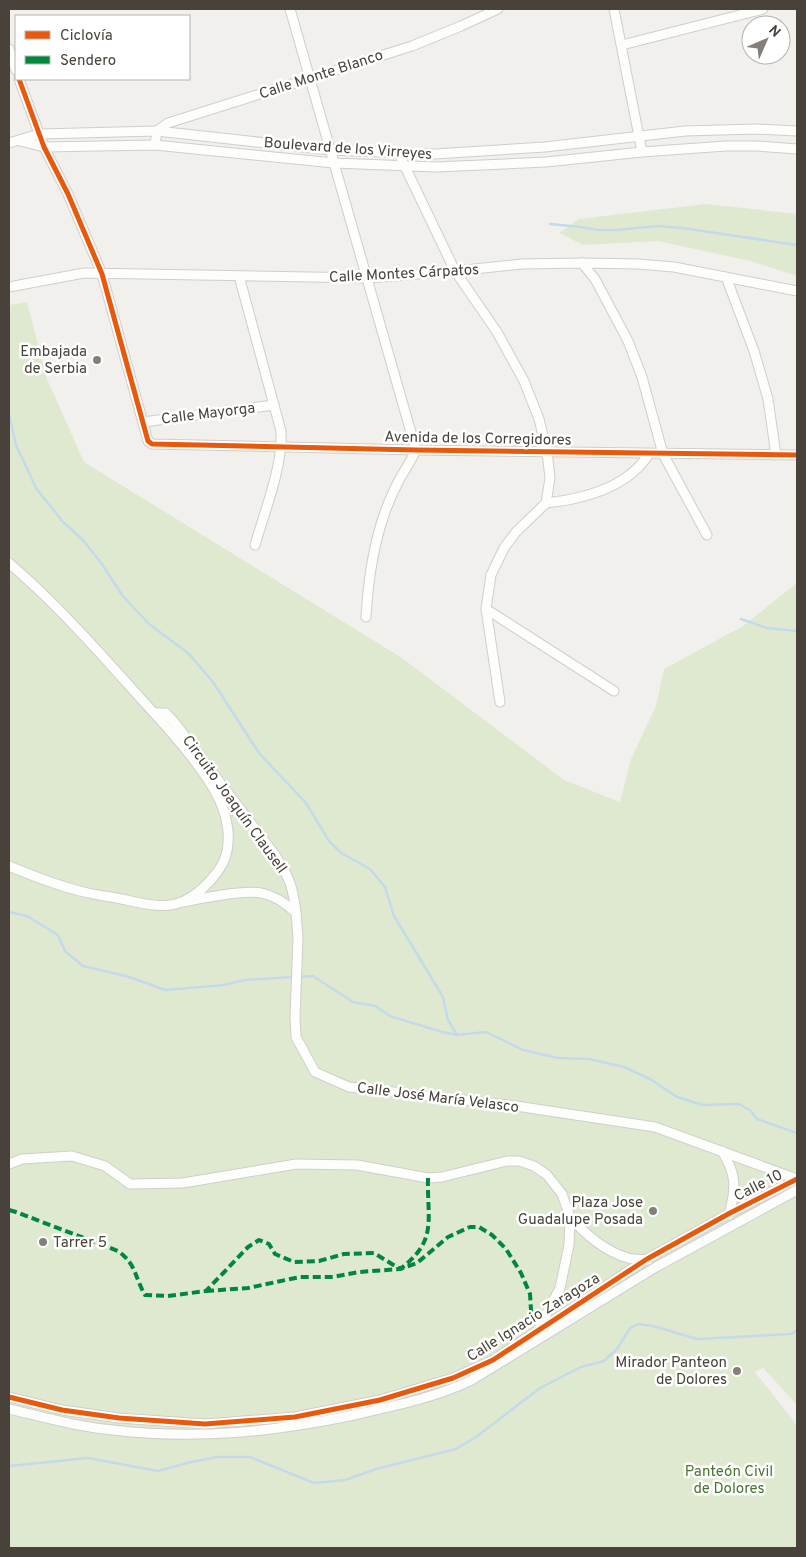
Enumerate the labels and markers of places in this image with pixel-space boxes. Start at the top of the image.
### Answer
place label: Embajada de Serbia [20,343,87,379]
marker: Embajada de Serbia [91,354,103,366]
place label: Plaza Jose Guadalupe Posada [518,1194,643,1230]
marker: Plaza Jose Guadalupe Posada [647,1205,659,1217]
place label: Tarrer 5 [53,1234,107,1253]
marker: Tarrer 5 [37,1236,49,1248]
place label: Mirador Panteon de Dolores [615,1354,727,1390]
marker: Mirador Panteon de Dolores [731,1365,743,1377]

